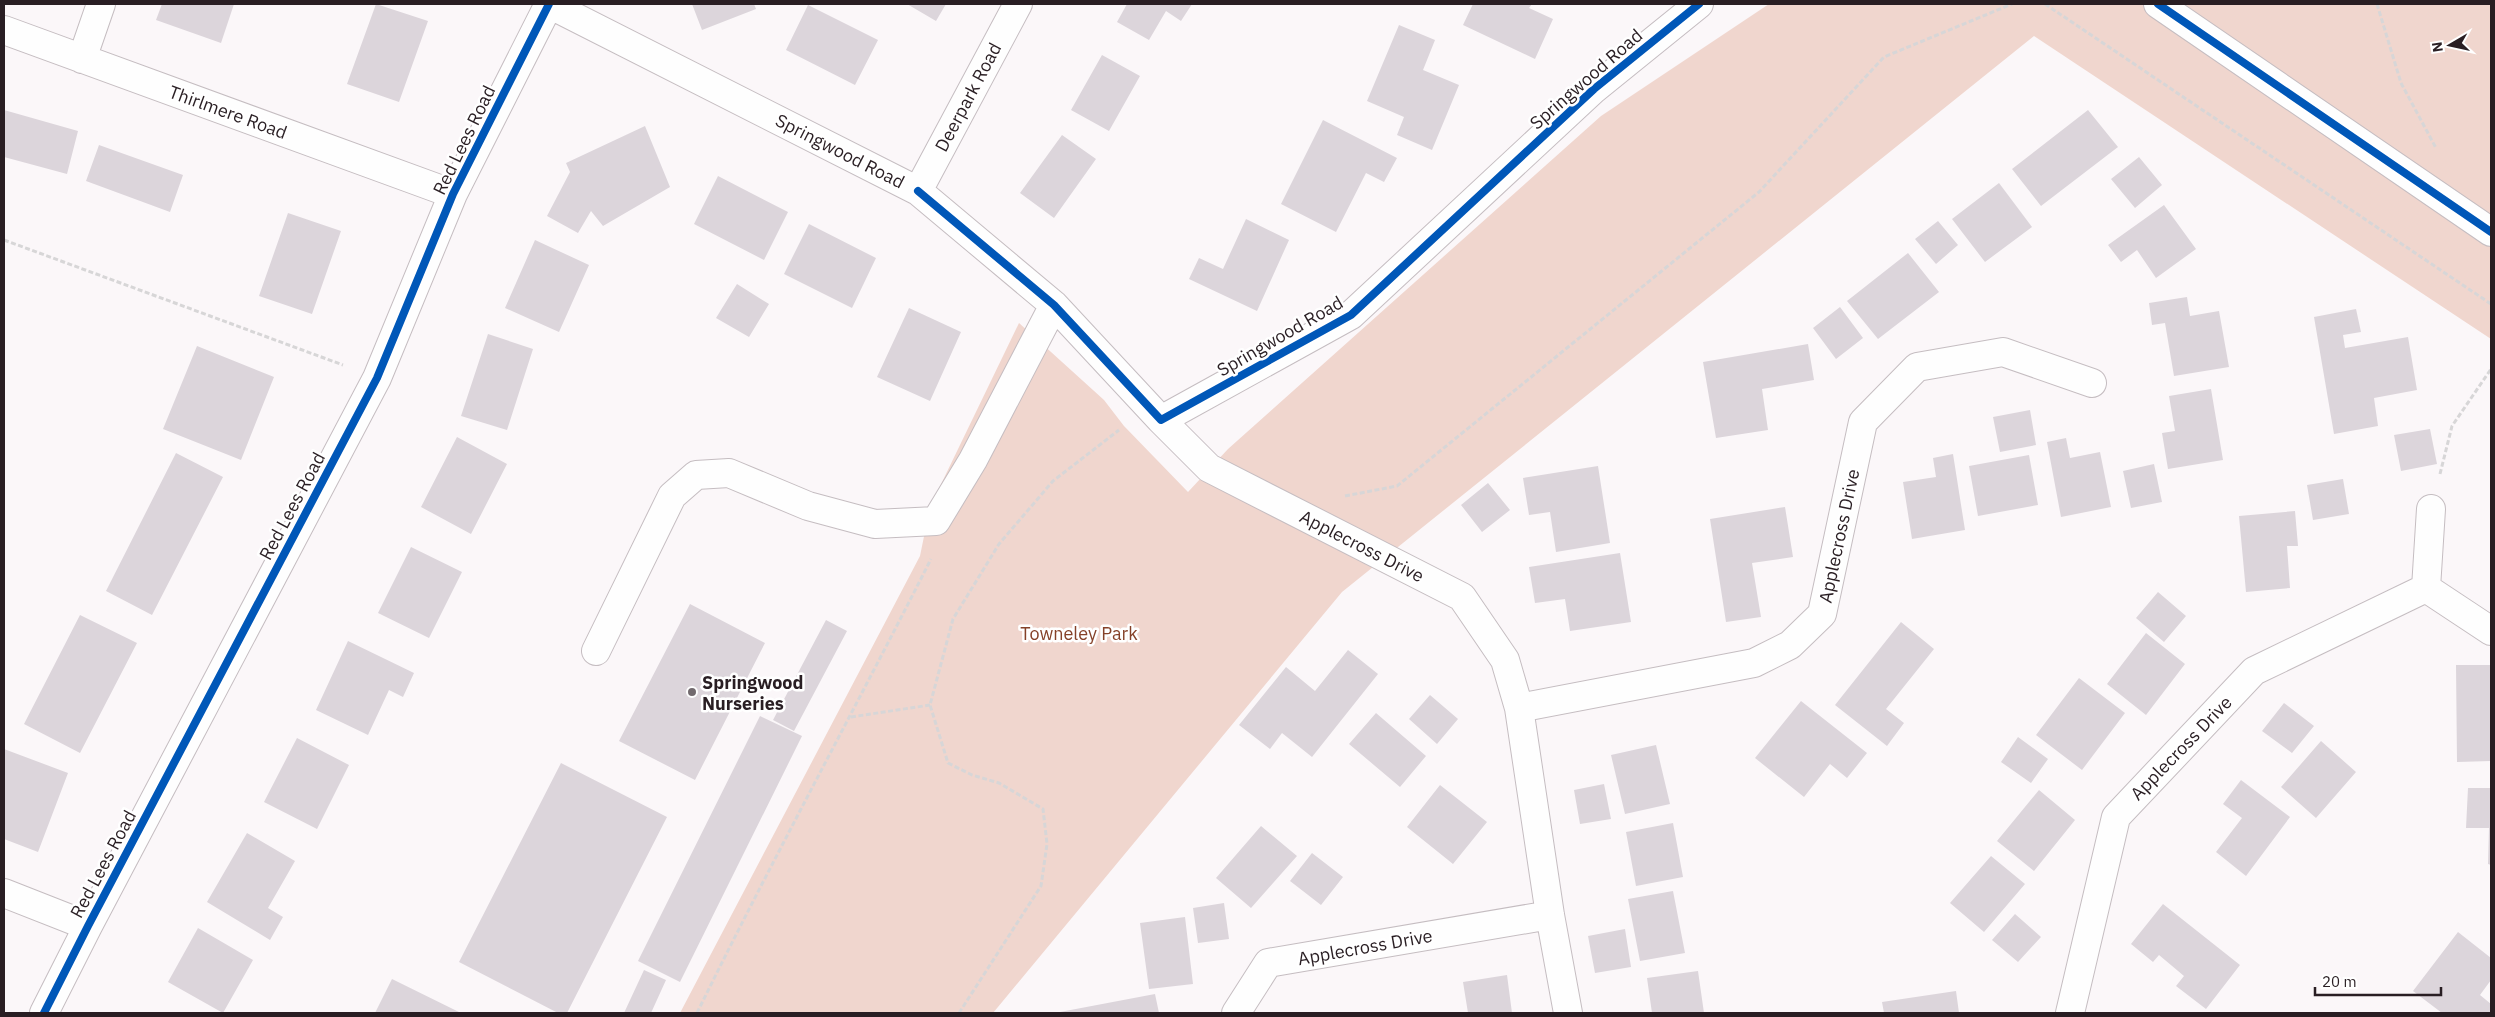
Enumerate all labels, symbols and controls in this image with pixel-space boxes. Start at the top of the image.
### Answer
north arrow [2425,20,2475,70]
street label: Springwood Road [1525,24,1647,134]
street label: Deerpark Road [930,39,1006,155]
text: N [2427,41,2447,53]
street label: Thirlmere Road [166,80,290,144]
street label: Red Lees Road [428,82,500,198]
street label: Springwood Road [772,109,908,193]
street label: Springwood Road [1213,291,1347,381]
street label: Red Lees Road [254,448,330,564]
street label: Applecross Drive [1814,467,1864,605]
street label: Applecross Drive [1296,505,1428,587]
park label: Towneley Park [1020,622,1138,645]
place label: Springwood Nurseries [702,671,803,715]
marker: Springwood Nurseries [686,686,698,698]
street label: Applecross Drive [2125,691,2237,805]
street label: Red Lees Road [65,806,141,922]
street label: Applecross Drive [1296,924,1434,970]
scale bar [2315,964,2441,996]
text: 20 m [2322,972,2357,991]

